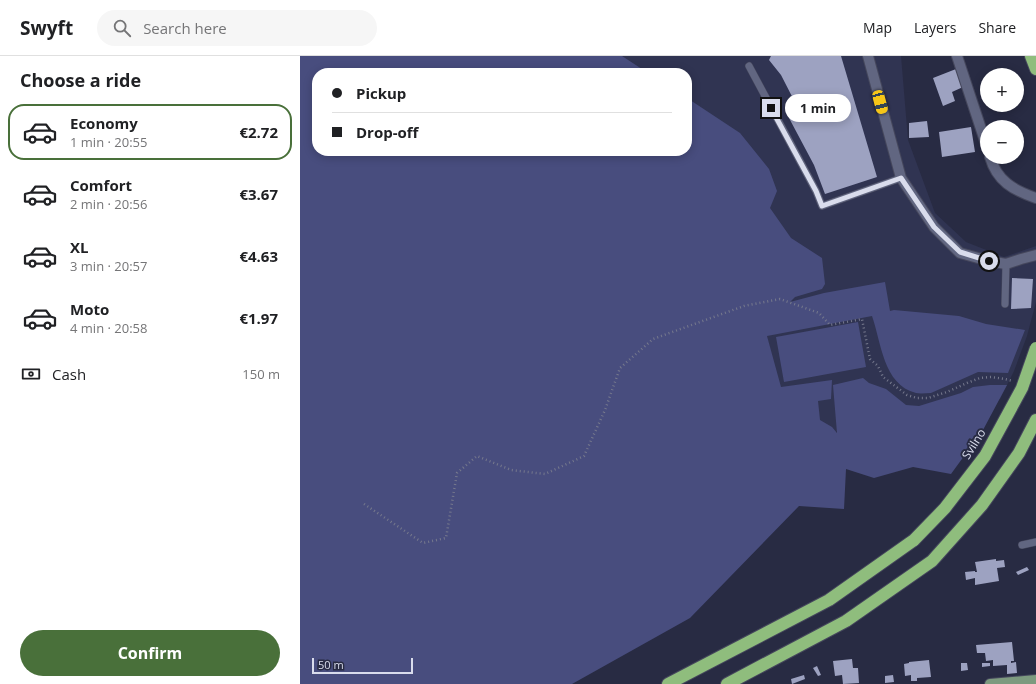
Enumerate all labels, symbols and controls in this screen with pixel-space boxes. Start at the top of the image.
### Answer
search box [97,10,377,46]
text: Swyft [20,15,73,41]
icon: search [111,17,133,39]
text: Search here [143,18,227,38]
text: Map [863,18,892,37]
text: Layers [914,18,956,37]
text: Share [978,18,1016,37]
text: Choose a ride [20,68,141,92]
map controls [980,68,1024,164]
button: + [980,68,1024,112]
text: Pickup [356,83,406,103]
car [871,89,889,115]
callout: 1 min [785,94,851,122]
route end [762,99,780,117]
text: 1 min [800,99,836,117]
text: Economy [70,113,138,133]
icon: car [22,114,58,150]
button: − [980,120,1024,164]
text: €2.72 [239,122,278,142]
text: Drop-off [356,122,418,142]
text: 1 min · 20:55 [70,133,147,151]
text: Comfort [70,175,132,195]
icon: car [22,176,58,212]
text: €3.67 [239,184,278,204]
text: 2 min · 20:56 [70,195,147,213]
text: XL [70,237,88,257]
icon: car [22,238,58,274]
text: €4.63 [239,246,278,266]
route start [980,252,998,270]
text: 3 min · 20:57 [70,257,147,275]
text: Moto [70,299,109,319]
icon: car [22,300,58,336]
text: €1.97 [239,308,278,328]
text: 4 min · 20:58 [70,319,147,337]
icon: cash [20,363,42,385]
text: Cash [52,364,86,384]
text: 150 m [242,365,280,383]
street label: Svilno [958,425,990,462]
button: Confirm [20,630,280,676]
scale bar [312,656,413,675]
text: 50 m [318,657,344,672]

